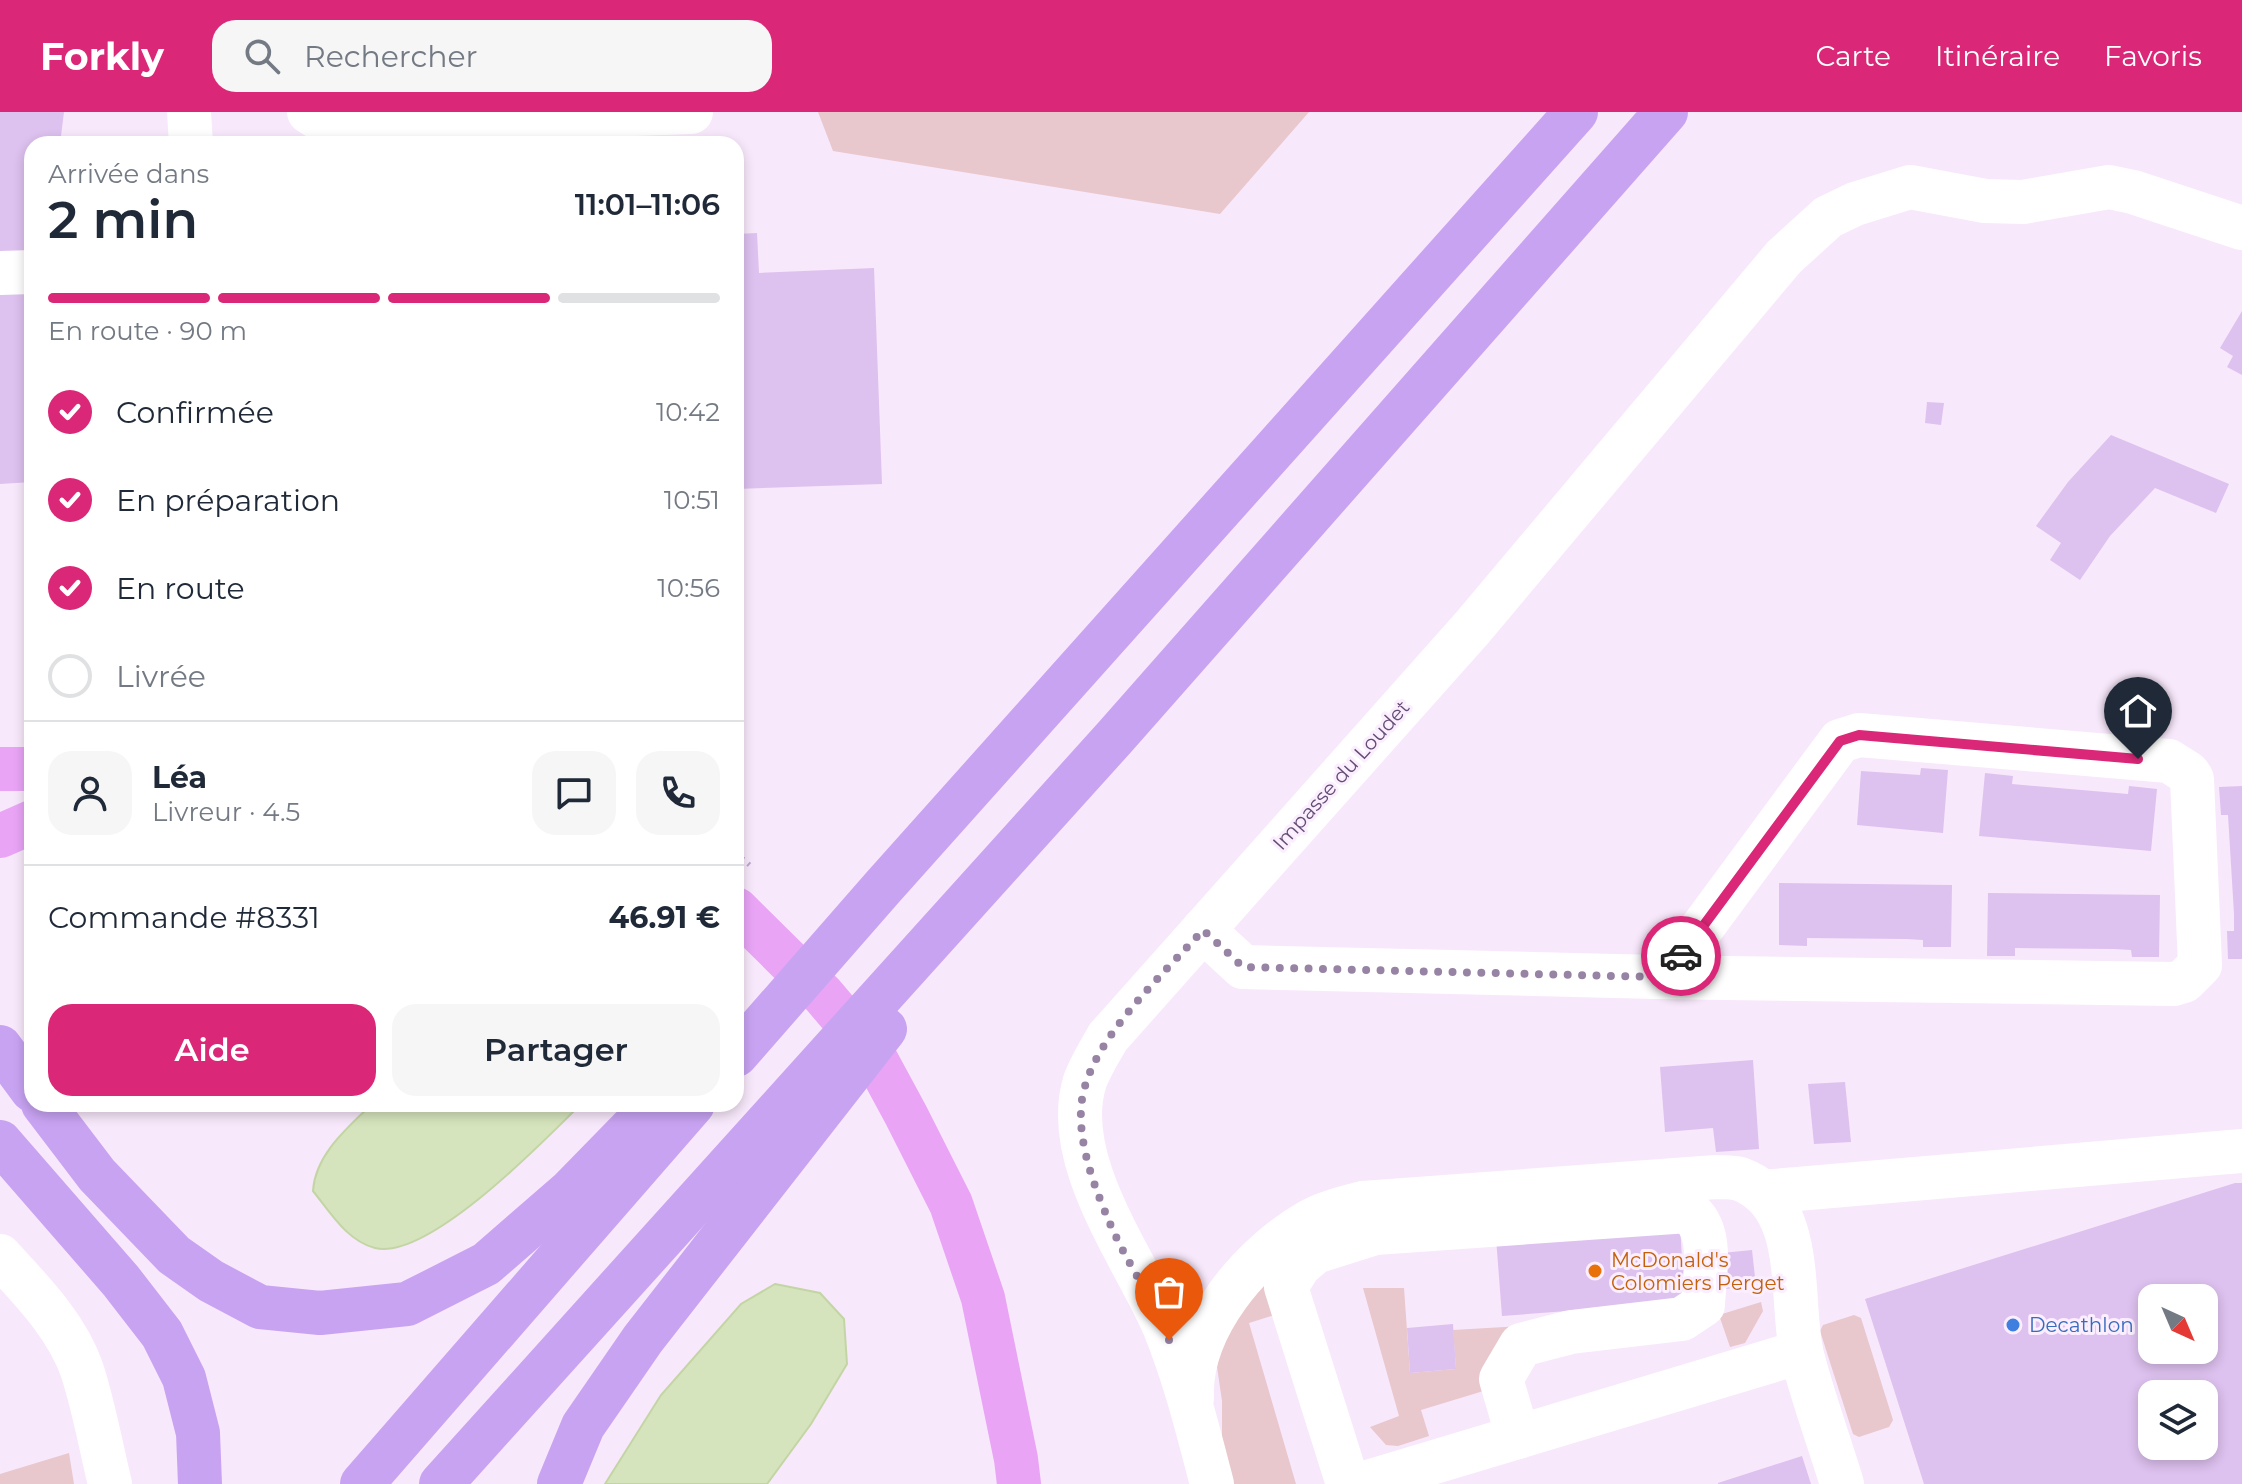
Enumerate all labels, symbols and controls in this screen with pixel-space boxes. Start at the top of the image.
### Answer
search box [212,20,772,92]
text: Forkly [40,33,164,80]
icon: search [240,34,284,78]
text: Rechercher [304,38,478,75]
text: Carte [1815,39,1891,73]
text: Itinéraire [1935,39,2060,73]
text: Favoris [2104,39,2202,73]
text: Arrivée dans [48,158,209,190]
text: 11:01–11:06 [575,186,720,223]
text: 2 min [48,188,198,251]
text: En route · 90 m [48,315,247,347]
icon: check [48,390,92,434]
text: Confirmée [116,394,274,431]
text: 10:42 [656,396,720,428]
icon: check [48,478,92,522]
text: En préparation [116,482,340,519]
text: 10:51 [664,484,720,516]
icon: check [48,566,92,610]
text: En route [116,570,245,607]
text: 10:56 [657,572,720,604]
text: Livrée [116,658,206,695]
pin [2104,677,2172,759]
icon: home [2116,689,2160,733]
street label: Impasse du Loudet [1268,695,1414,855]
button: person [48,751,132,835]
button: chat [532,751,616,835]
button: phone [636,751,720,835]
text: Léa [152,759,207,796]
text: Livreur · 4.5 [152,796,300,828]
text: Commande #8331 [48,899,320,936]
text: 46.91 € [608,899,720,936]
courier [1641,916,1721,996]
icon: car [1659,934,1703,978]
button: Aide [48,1004,376,1096]
button: Partager [392,1004,720,1096]
place label: McDonald's Colomiers Perget [1611,1248,1785,1295]
pin [1135,1258,1203,1340]
marker: McDonald's Colomiers Perget [1586,1262,1604,1280]
icon: bag [1147,1270,1191,1314]
north arrow [2138,1284,2218,1364]
map controls [2138,1284,2218,1460]
place label: Decathlon [2029,1313,2134,1337]
marker: Decathlon [2004,1316,2022,1334]
button: layers [2138,1380,2218,1460]

